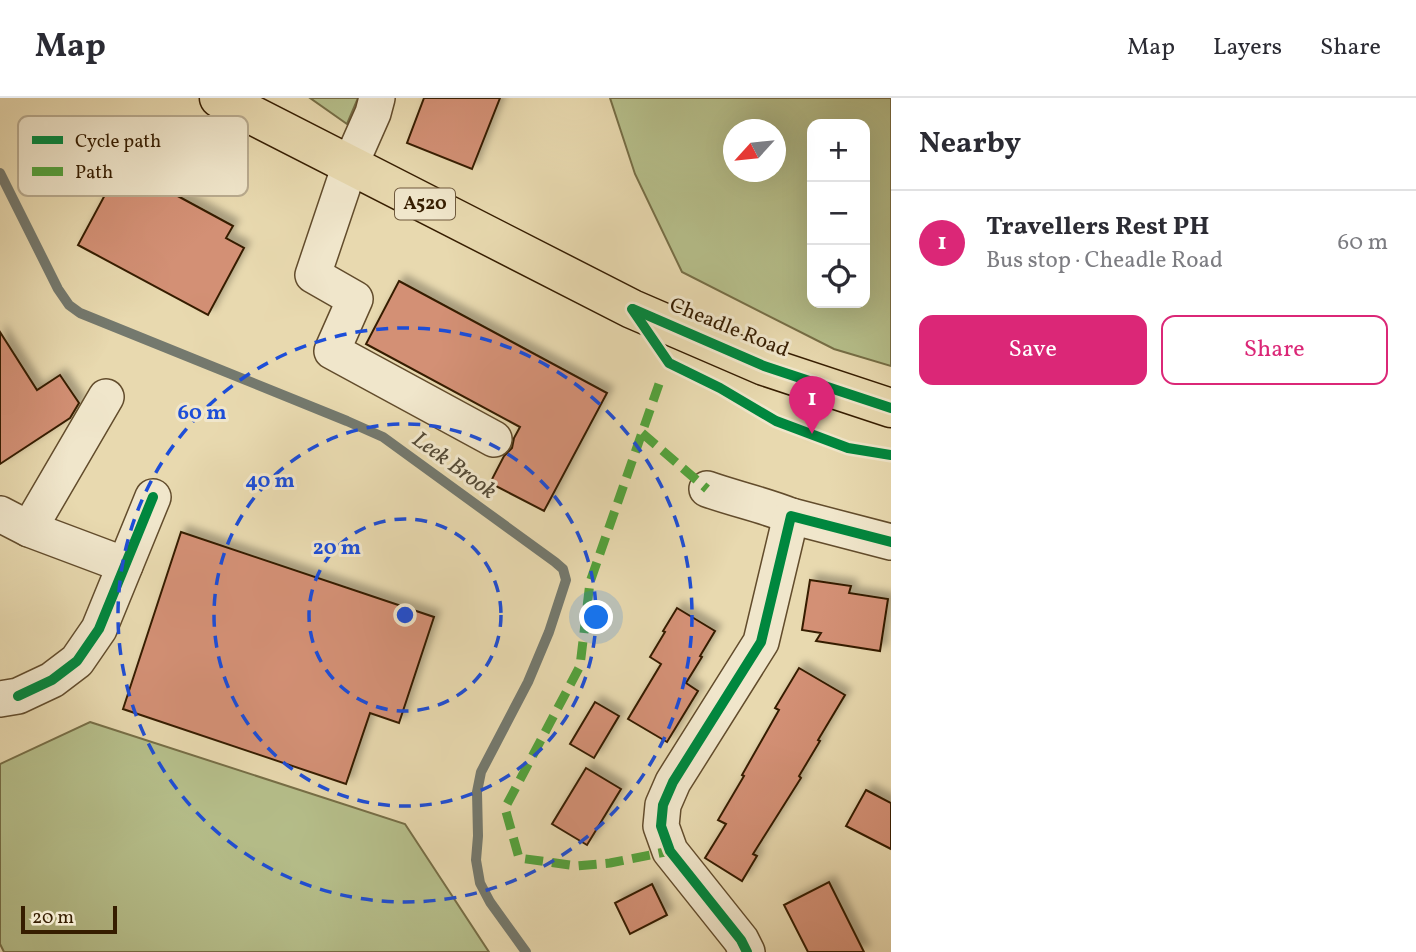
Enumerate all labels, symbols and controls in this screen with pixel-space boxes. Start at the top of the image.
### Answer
text: Map [35,25,106,71]
text: Map [1127,31,1175,65]
text: Layers [1213,31,1282,65]
text: Share [1320,31,1381,65]
legend [18,116,248,196]
north arrow [723,119,786,182]
map controls [807,119,870,308]
button: + [807,119,870,182]
text: Nearby [919,123,1021,165]
text: Cycle path [75,129,161,155]
text: Path [75,160,113,186]
button: − [807,182,870,245]
road number: A520 [395,188,455,220]
text: Travellers Rest PH [986,209,1210,245]
text: 1 [937,227,947,259]
text: 60 m [1338,227,1388,259]
button: locate [807,245,870,308]
text: Bus stop · Cheadle Road [986,245,1223,277]
street label: Cheadle Road [665,291,793,365]
button: Save [919,315,1147,385]
button: Share [1161,315,1388,385]
pin: 1 [789,376,835,434]
text: 60 m [178,399,226,428]
water label: Leek Brook [405,424,503,508]
text: 40 m [245,467,295,496]
text: 20 m [313,534,361,563]
your location [579,600,613,634]
centre of rings [393,603,417,627]
scale bar [21,903,117,935]
text: 20 m [32,905,74,931]

